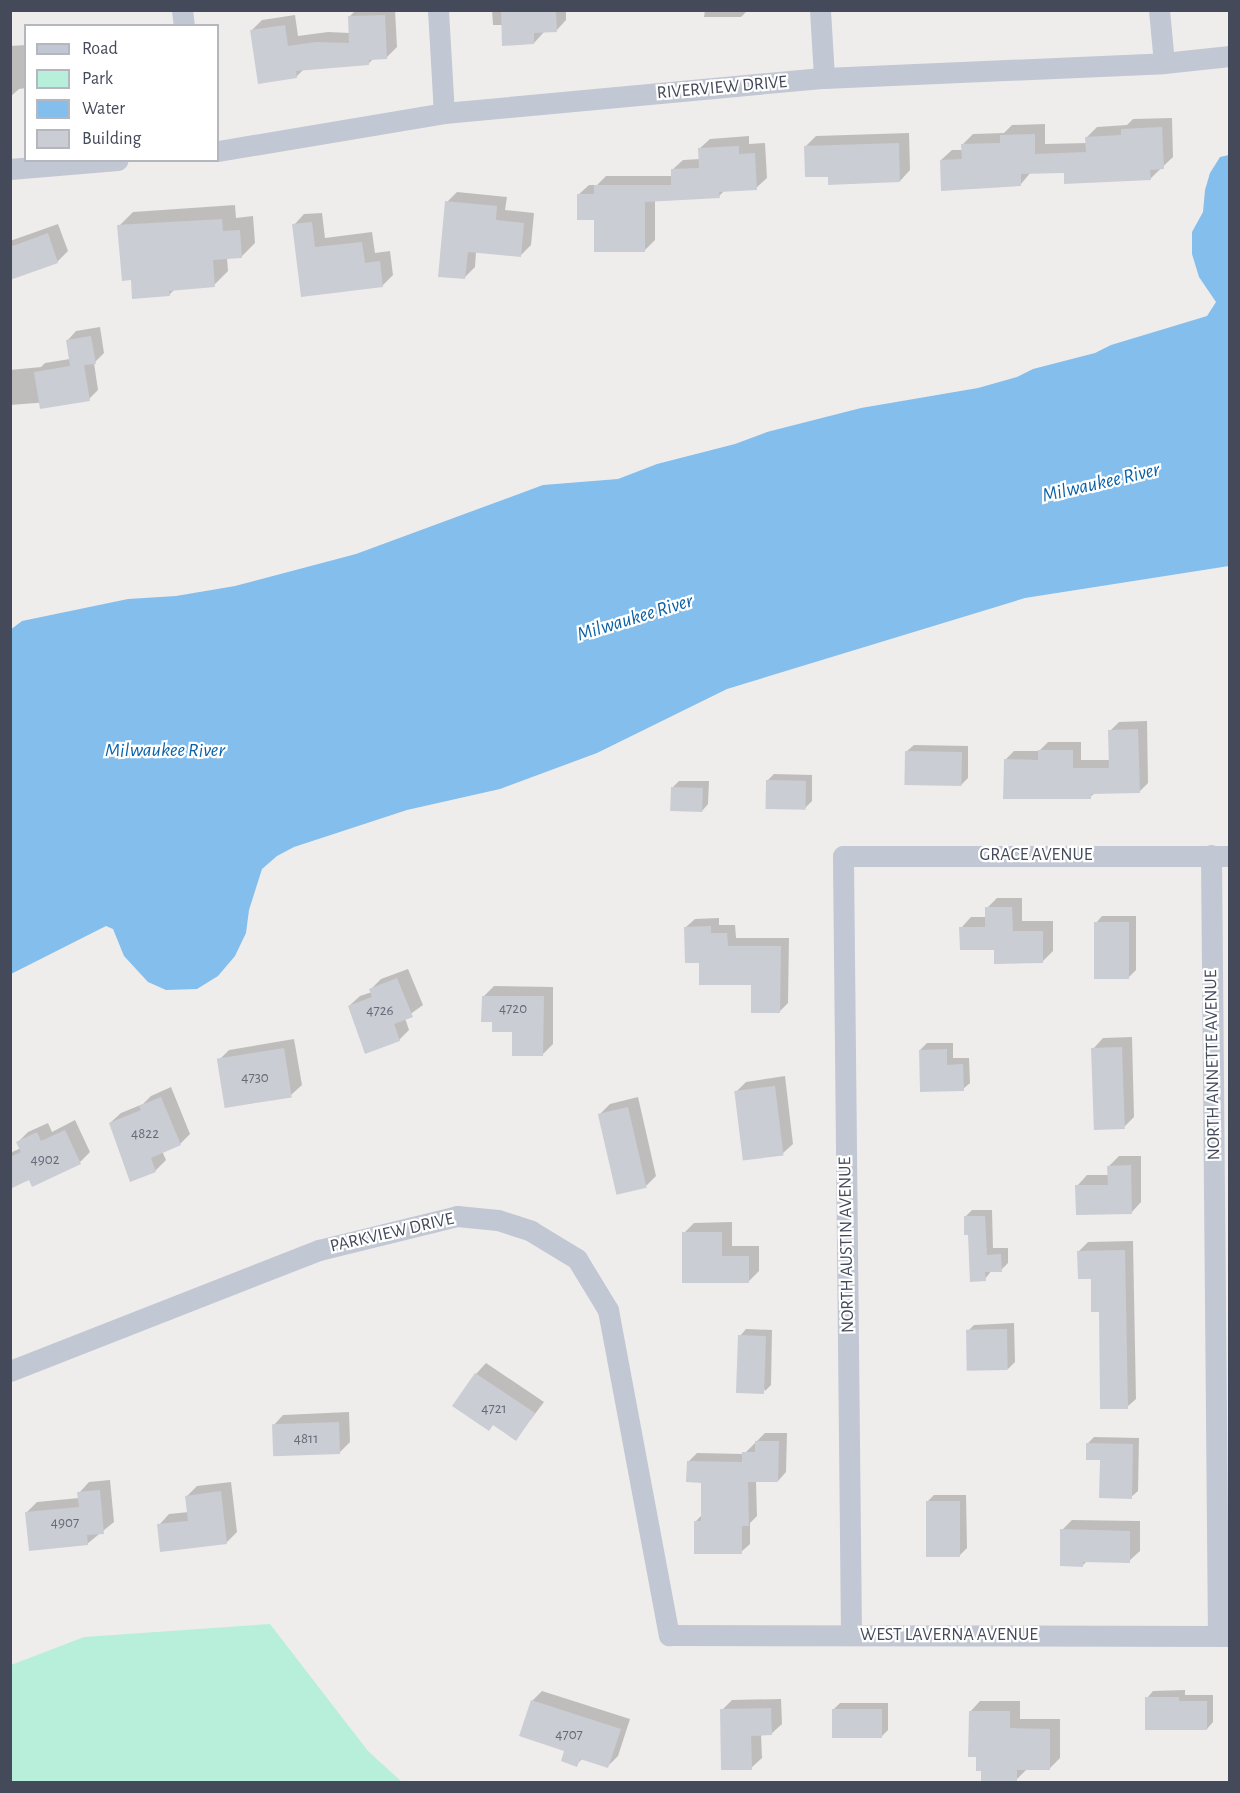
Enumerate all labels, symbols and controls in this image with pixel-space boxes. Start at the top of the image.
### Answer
legend [24,24,219,162]
text: Road [82,40,118,58]
text: Park [82,70,113,88]
street label: RIVERVIEW DRIVE [656,72,788,104]
text: Water [82,100,125,118]
text: Building [82,130,141,148]
water label: Milwaukee River [1040,458,1162,508]
water label: Milwaukee River [574,589,696,647]
water label: Milwaukee River [105,738,225,762]
street label: GRACE AVENUE [979,844,1093,866]
street label: NORTH ANNETTE AVENUE [1201,969,1225,1161]
house number: 4720 [499,1000,527,1018]
house number: 4726 [366,1002,394,1020]
house number: 4730 [241,1069,269,1087]
house number: 4822 [131,1125,159,1143]
house number: 4902 [30,1151,60,1169]
street label: NORTH AUSTIN AVENUE [835,1157,859,1333]
street label: PARKVIEW DRIVE [328,1208,456,1258]
house number: 4721 [481,1400,507,1418]
house number: 4811 [294,1430,318,1448]
house number: 4907 [51,1514,79,1532]
street label: WEST LAVERNA AVENUE [860,1624,1038,1646]
house number: 4707 [555,1726,583,1744]

